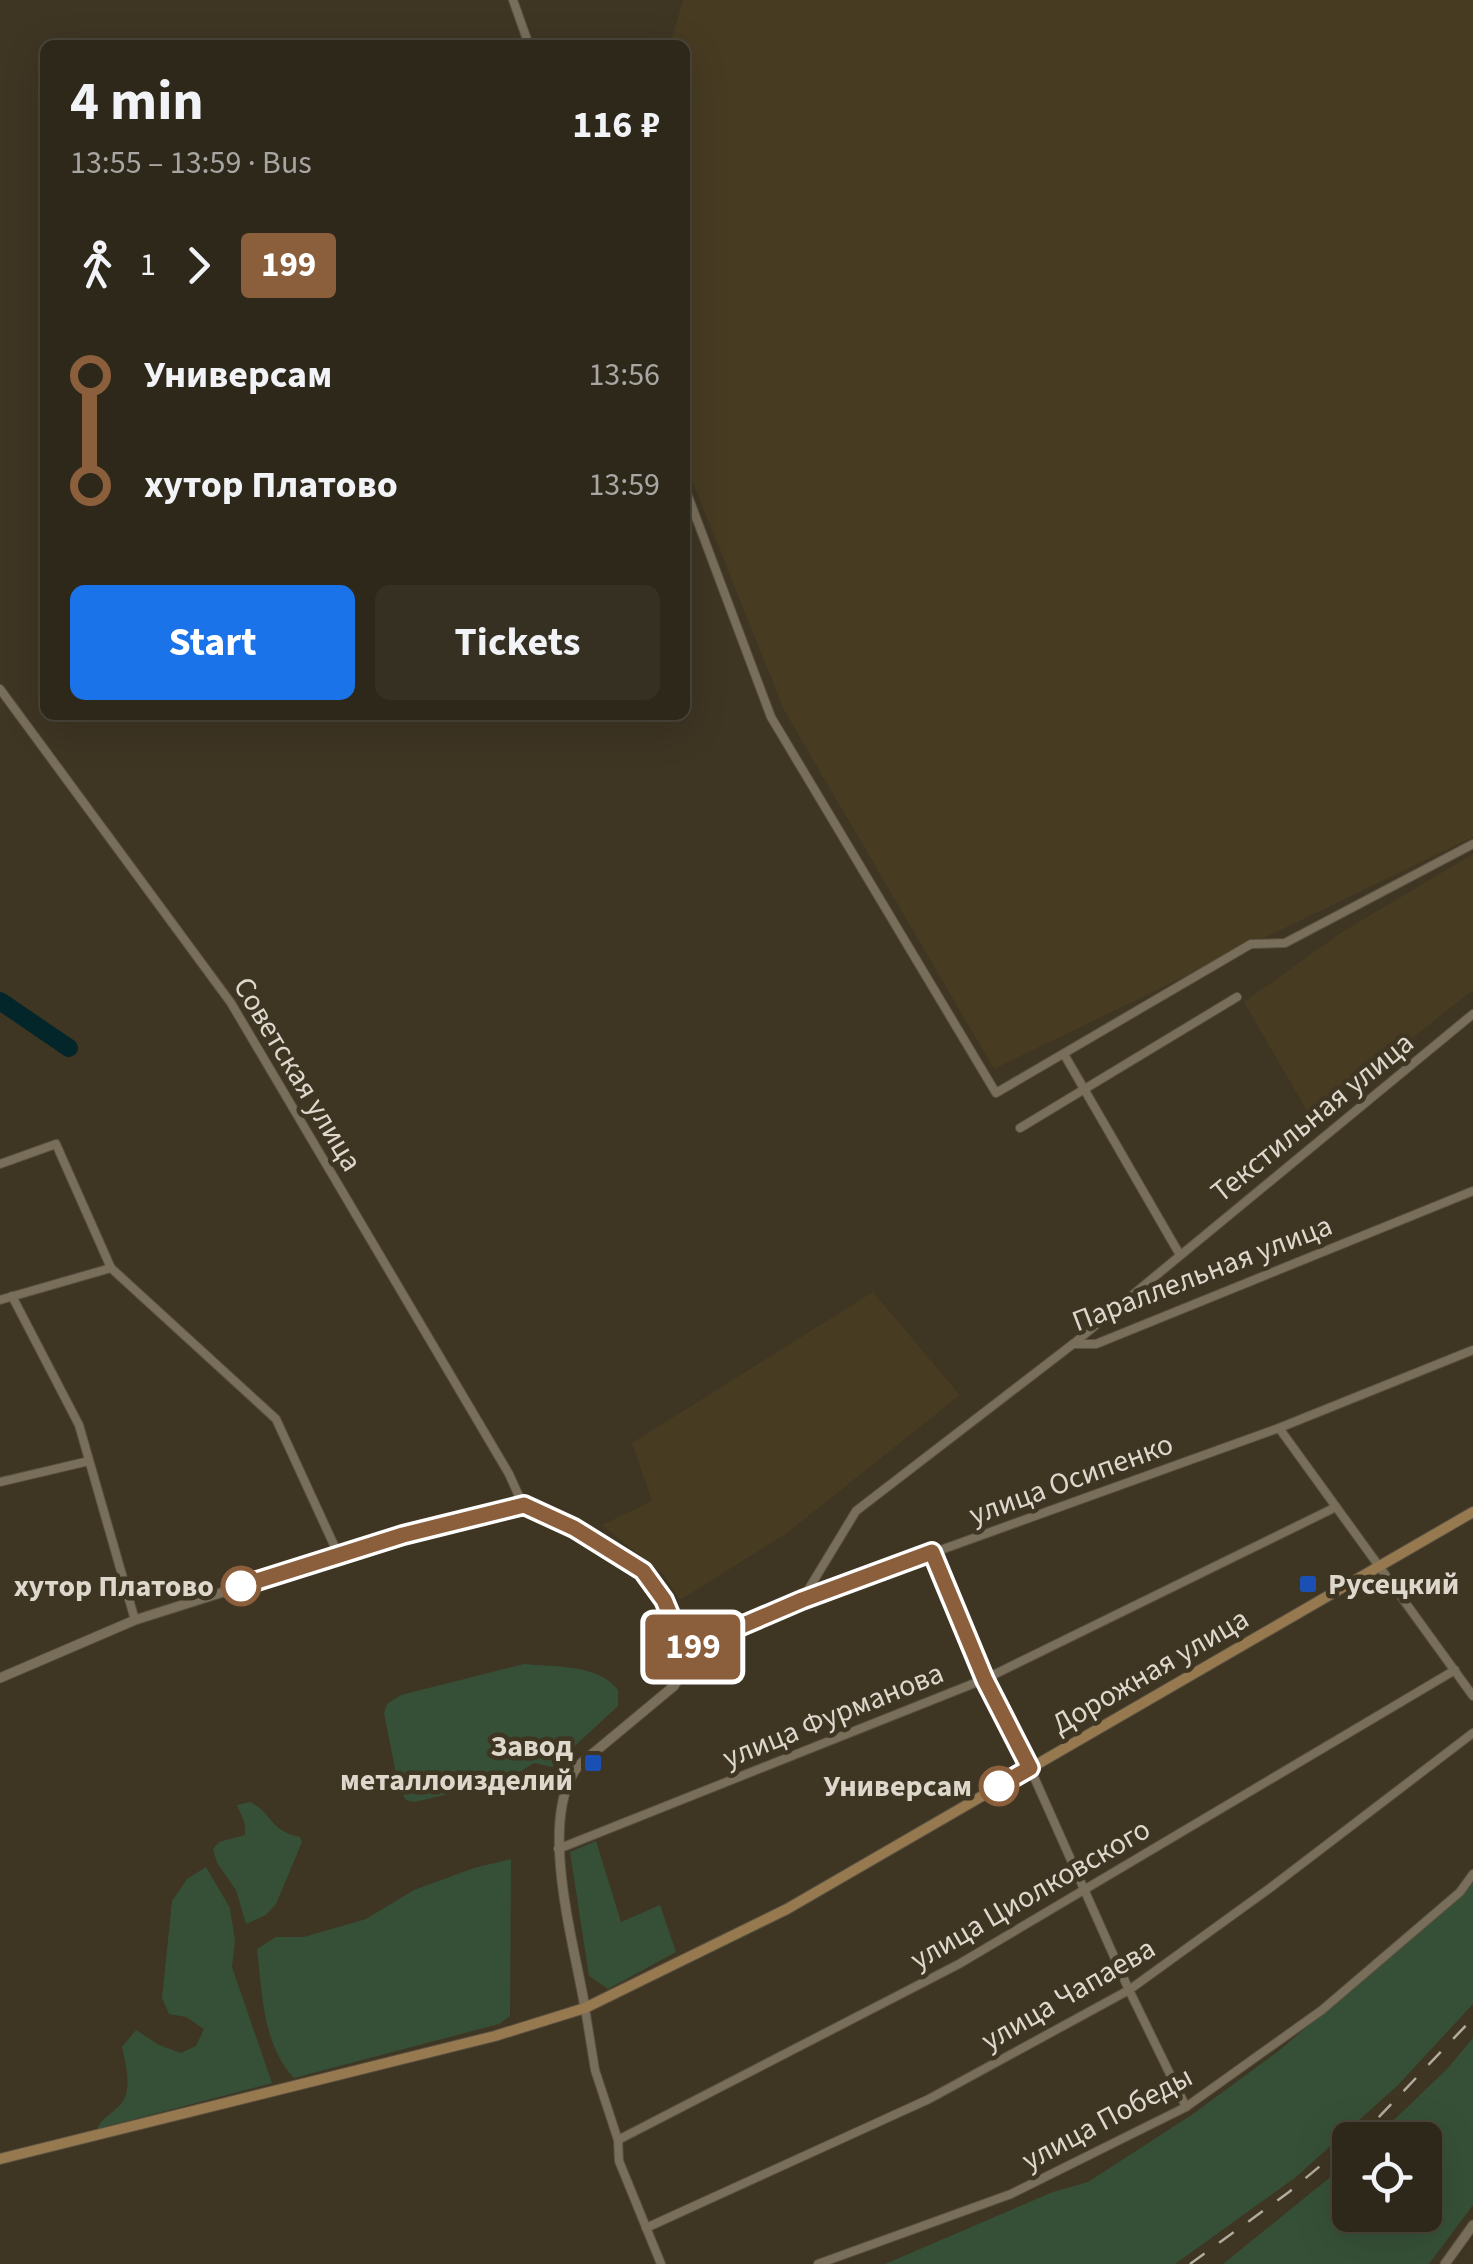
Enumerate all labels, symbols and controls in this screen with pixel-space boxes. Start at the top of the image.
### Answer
text: 4 min [70,63,204,141]
text: 116 ₽ [572,98,660,152]
text: 13:55 – 13:59 · Bus [70,140,312,186]
icon: walk [70,238,125,293]
icon: forward [171,238,226,293]
text: 199 [261,240,316,290]
text: 1 [140,242,156,288]
text: Универсам [144,348,332,402]
text: 13:56 [588,352,660,398]
text: хутор Платово [144,458,398,512]
text: 13:59 [588,462,660,508]
button: Start [70,585,355,700]
button: Tickets [375,585,660,700]
street label: Советская улица [222,969,373,1180]
street label: Текстильная улица [1202,1022,1423,1213]
street label: Параллельная улица [1066,1204,1338,1343]
street label: улица Осипенко [963,1423,1179,1536]
place label: Русецкий [1328,1563,1459,1606]
place label: хутор Платово [14,1565,214,1608]
marker: хутор Платово [222,1567,260,1605]
marker: Русецкий [1297,1573,1319,1595]
street label: Дорожная улица [1044,1598,1257,1745]
line badge: 199 [636,1614,750,1680]
text: 199 [665,1622,721,1672]
street label: улица Фурманова [716,1652,950,1779]
place label: Завод металлоизделий [340,1725,573,1802]
marker: Завод металлоизделий [582,1752,604,1774]
place label: Универсам [823,1765,972,1808]
marker: Универсам [980,1767,1018,1805]
street label: улица Циолковского [902,1808,1158,1981]
street label: улица Чапаева [973,1927,1163,2062]
street label: улица Победы [1014,2055,1200,2181]
map controls [1332,2122,1442,2232]
button: locate [1332,2122,1442,2232]

